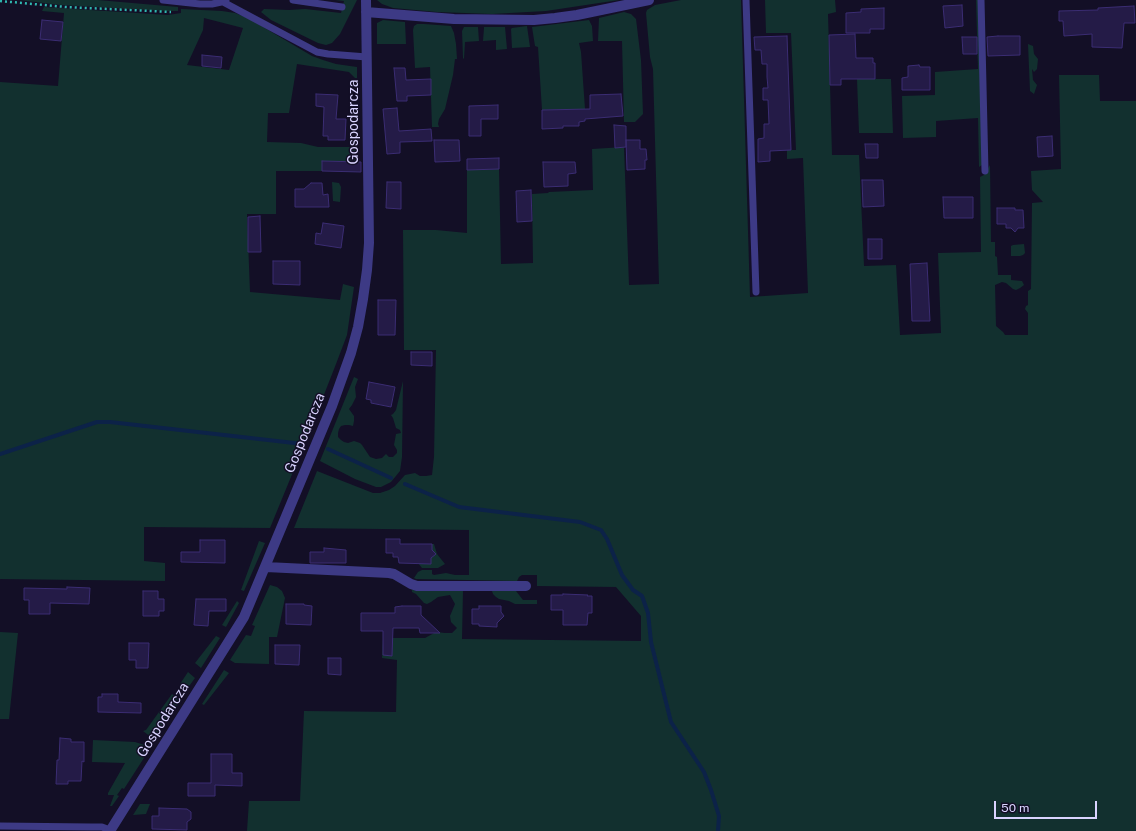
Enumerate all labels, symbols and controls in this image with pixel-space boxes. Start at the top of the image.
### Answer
street label: Gospodarcza [346,80,362,164]
street label: Gospodarcza [281,390,329,476]
street label: Gospodarcza [133,680,193,760]
scale bar [996,793,1099,819]
text: 50 m [1001,801,1029,815]

